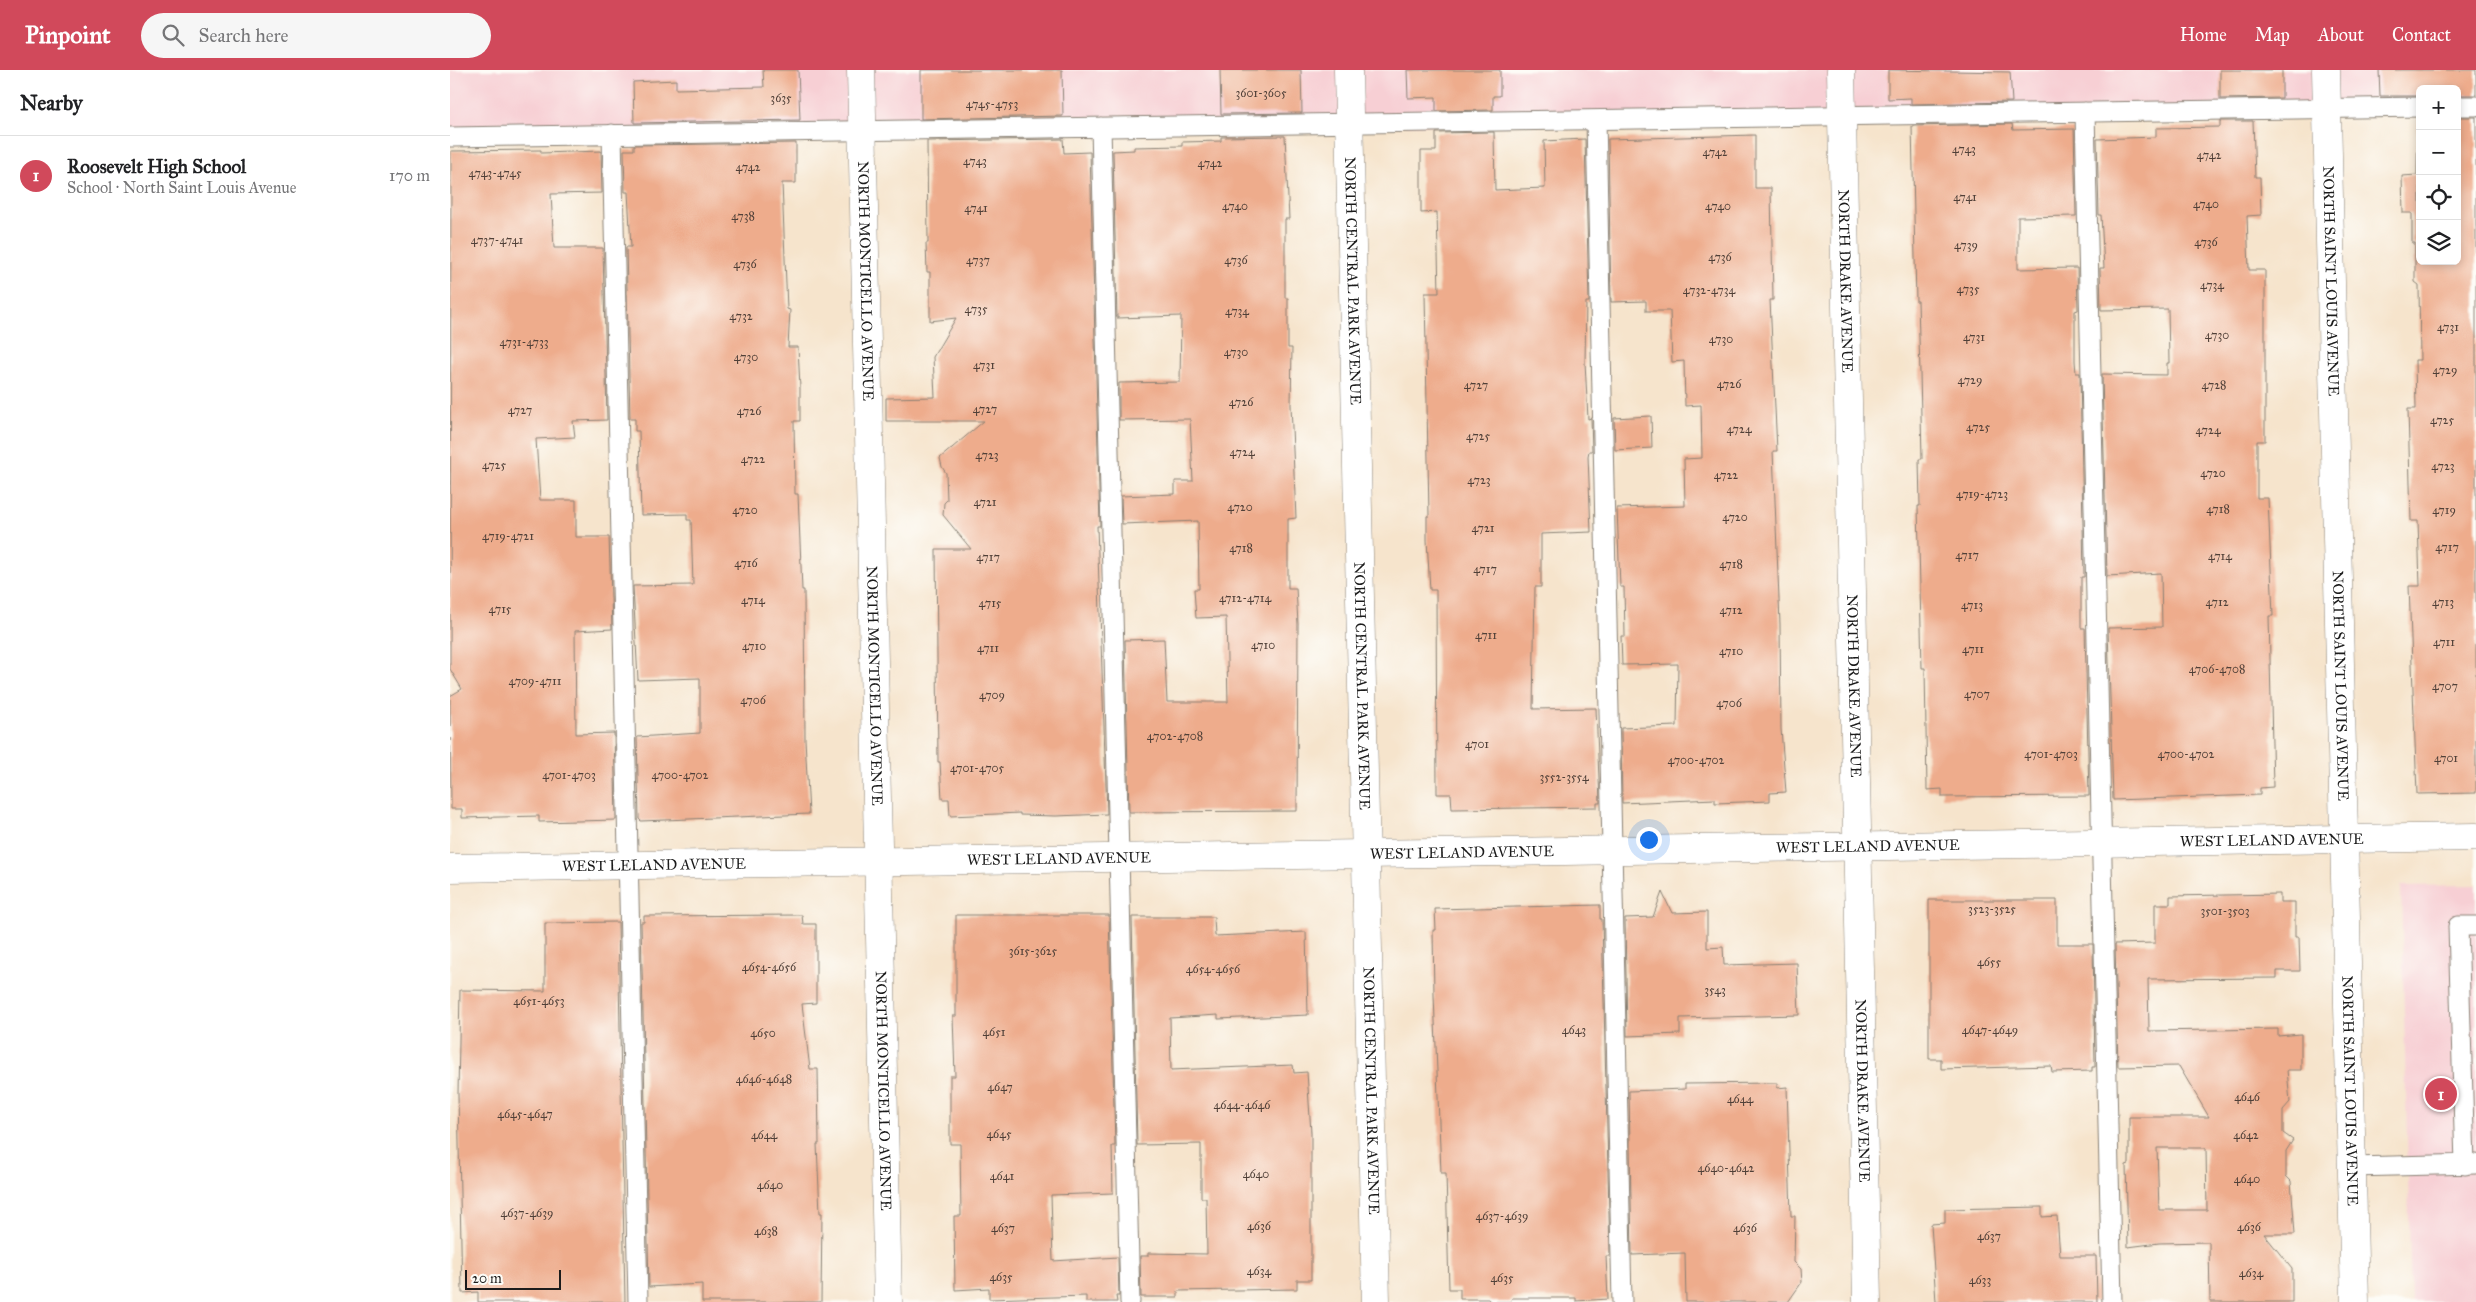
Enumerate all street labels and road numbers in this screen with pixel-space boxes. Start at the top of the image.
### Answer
street label: NORTH CENTRAL PARK AVENUE [1341,157,1365,405]
street label: NORTH MONTICELLO AVENUE [854,161,877,401]
street label: NORTH SAINT LOUIS AVENUE [2319,166,2343,396]
street label: NORTH DRAKE AVENUE [1835,189,1856,373]
street label: NORTH CENTRAL PARK AVENUE [1350,562,1374,810]
street label: NORTH MONTICELLO AVENUE [863,566,886,806]
street label: NORTH SAINT LOUIS AVENUE [2329,571,2352,801]
street label: NORTH DRAKE AVENUE [1843,594,1865,778]
street label: WEST LELAND AVENUE [2180,830,2364,851]
street label: WEST LELAND AVENUE [1776,836,1960,857]
street label: WEST LELAND AVENUE [1370,842,1554,863]
street label: WEST LELAND AVENUE [967,848,1151,869]
street label: WEST LELAND AVENUE [562,854,746,875]
street label: NORTH CENTRAL PARK AVENUE [1359,967,1383,1215]
street label: NORTH MONTICELLO AVENUE [872,971,895,1211]
street label: NORTH SAINT LOUIS AVENUE [2338,975,2362,1206]
street label: NORTH DRAKE AVENUE [1852,999,1873,1183]

